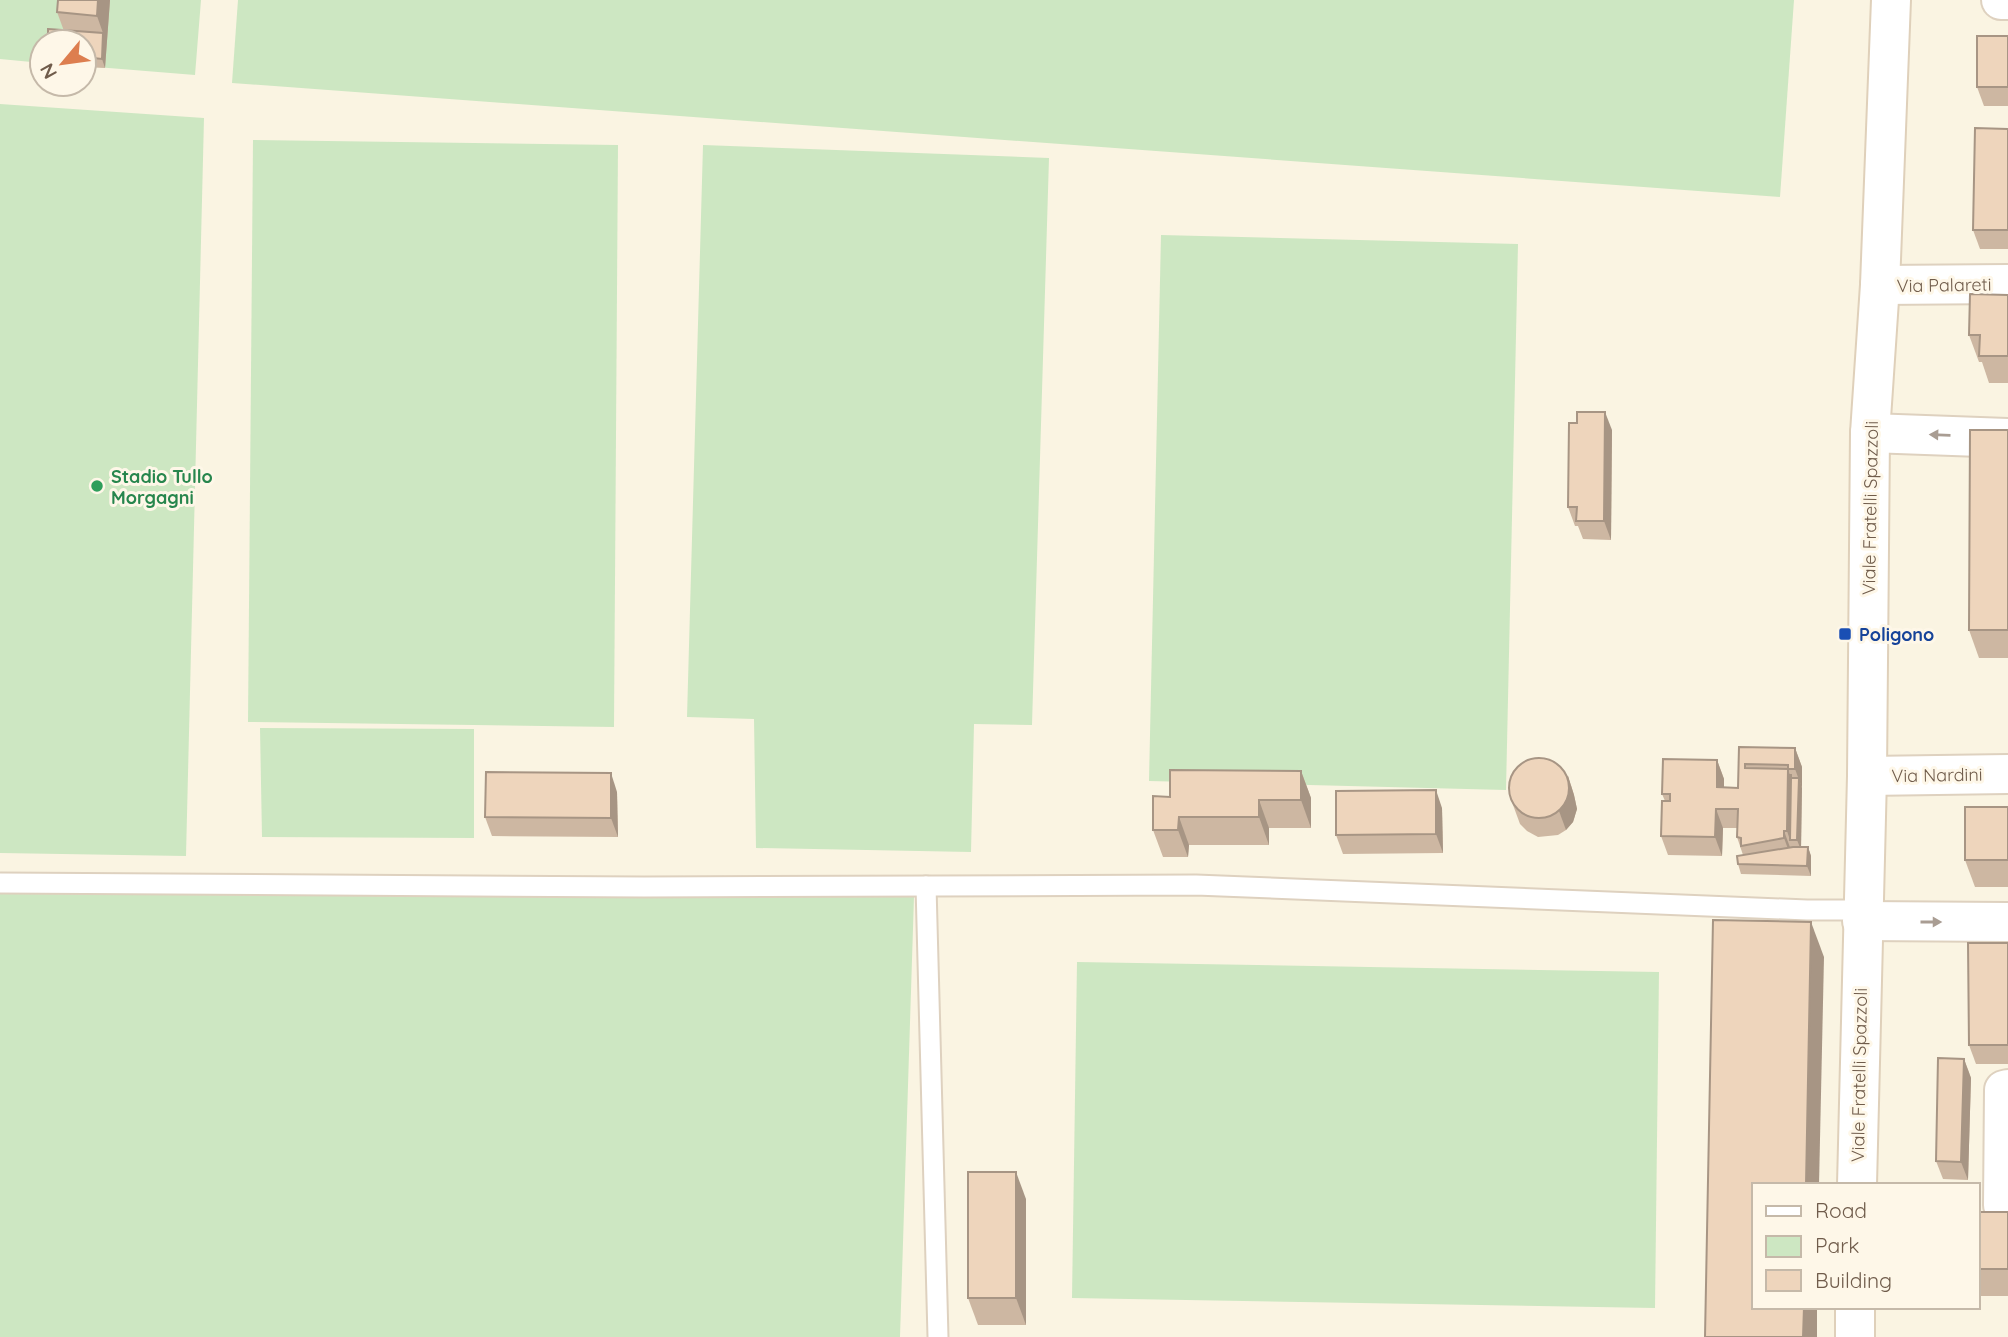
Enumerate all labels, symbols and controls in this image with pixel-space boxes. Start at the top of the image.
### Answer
north arrow [28,28,98,98]
text: N [34,59,62,83]
street label: Via Palareti [1896,273,1992,297]
street label: Viale Fratelli Spazzoli [1857,421,1883,595]
one-way arrow [1929,430,1951,441]
place label: Stadio Tullo Morgagni [111,465,213,509]
marker: Stadio Tullo Morgagni [89,478,105,494]
place label: Poligono [1859,623,1934,646]
marker: Poligono [1837,626,1853,642]
street label: Via Nardini [1891,763,1983,787]
one-way arrow [1920,916,1942,927]
street label: Viale Fratelli Spazzoli [1846,988,1872,1162]
legend [1752,1183,1980,1309]
text: Road [1815,1197,1867,1223]
text: Park [1815,1232,1859,1258]
text: Building [1815,1267,1892,1293]

